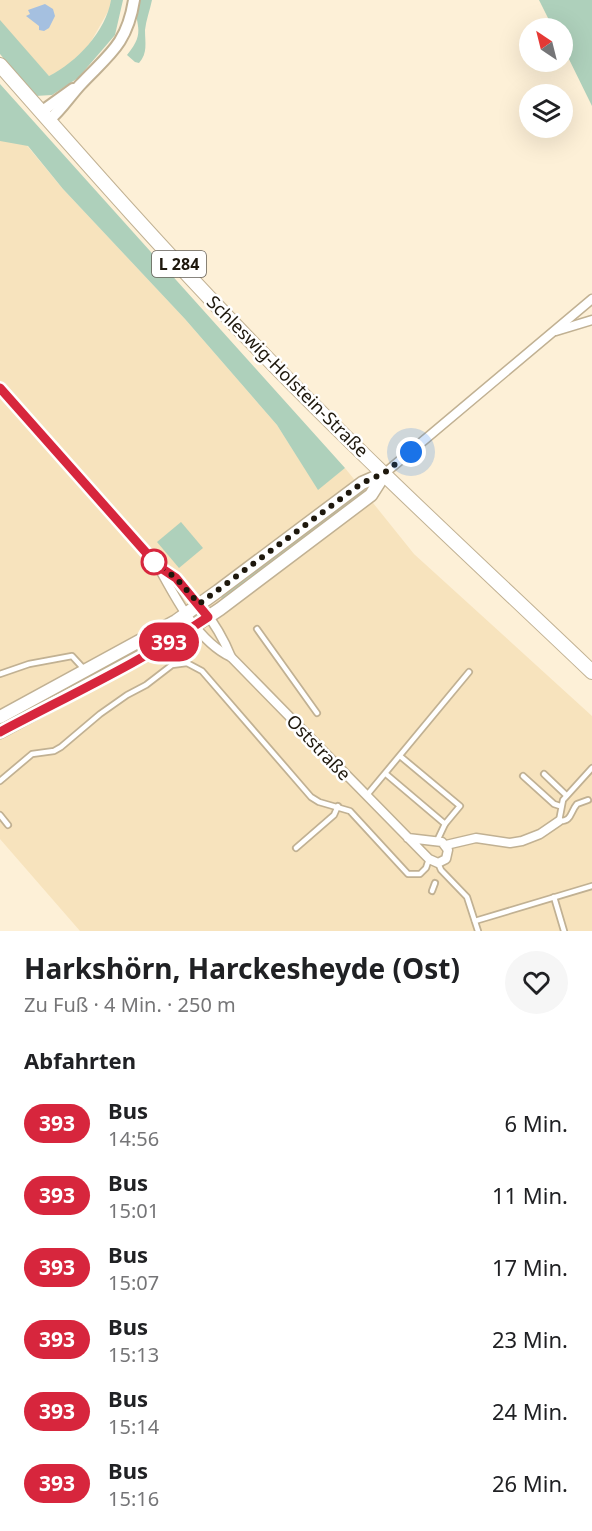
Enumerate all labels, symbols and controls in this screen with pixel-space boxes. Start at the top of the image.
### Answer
north arrow [519,18,573,72]
map controls [519,18,573,138]
button: layers [519,84,573,138]
road number: L 284 [152,251,206,277]
street label: Schleswig-Holstein-Straße [202,290,374,462]
your location [396,437,426,467]
unlabelled marker [141,549,167,575]
line badge: 393 [134,622,204,662]
text: 393 [151,628,187,656]
street label: Oststraße [282,709,356,785]
text: Harkshörn, Harckesheyde (Ost) [24,949,460,987]
button: heart [505,951,568,1014]
text: Zu Fuß · 4 Min. · 250 m [24,991,236,1018]
text: Abfahrten [24,1045,136,1075]
text: Bus [108,1095,148,1125]
text: 6 Min. [505,1108,568,1138]
text: 393 [39,1109,75,1137]
text: 14:56 [108,1125,159,1152]
text: Bus [108,1167,148,1197]
text: 11 Min. [492,1180,568,1210]
text: 393 [39,1181,75,1209]
text: 15:01 [108,1197,159,1224]
text: Bus [108,1239,148,1269]
text: 17 Min. [492,1252,568,1282]
text: 393 [39,1253,75,1281]
text: 15:07 [108,1269,159,1296]
text: Bus [108,1311,148,1341]
text: 23 Min. [492,1324,568,1354]
text: 393 [39,1325,75,1353]
text: 15:13 [108,1341,159,1368]
text: Bus [108,1383,148,1413]
text: 24 Min. [492,1396,568,1426]
text: 393 [39,1397,75,1425]
text: 15:14 [108,1413,159,1440]
text: Bus [108,1455,148,1485]
text: 26 Min. [492,1468,568,1498]
text: 393 [39,1469,75,1497]
text: 15:16 [108,1485,159,1512]

